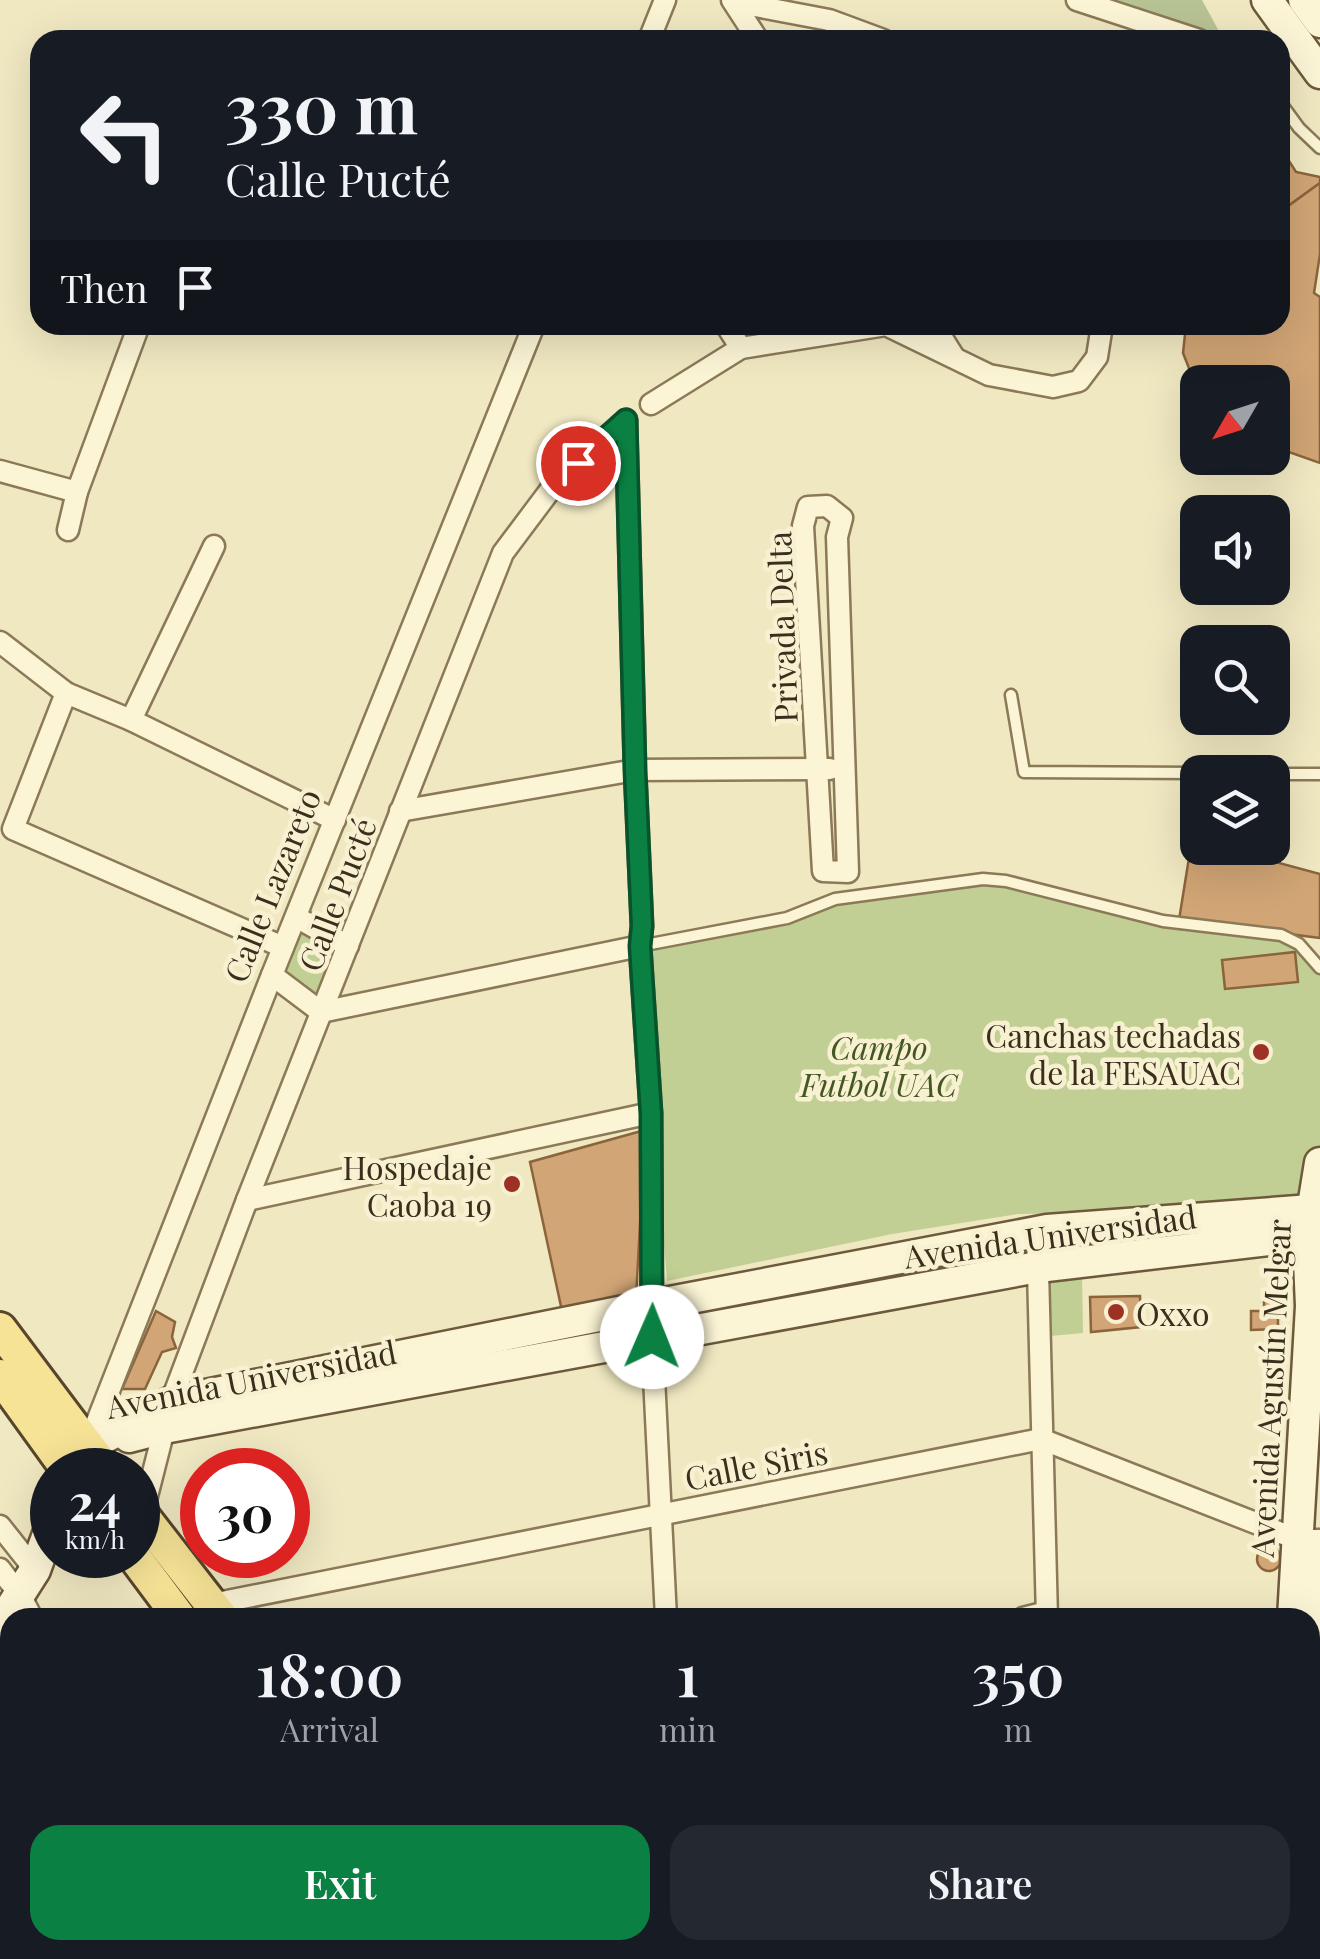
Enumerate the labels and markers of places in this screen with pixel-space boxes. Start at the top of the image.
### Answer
pin [536,421,621,506]
place label: Canchas techadas de la FESAUAC [985,1013,1241,1093]
marker: Canchas techadas de la FESAUAC [1250,1041,1272,1063]
place label: Hospedaje Caoba 19 [342,1145,492,1225]
marker: Hospedaje Caoba 19 [501,1173,523,1195]
place label: Oxxo [1136,1291,1209,1334]
marker: Oxxo [1105,1301,1127,1323]

